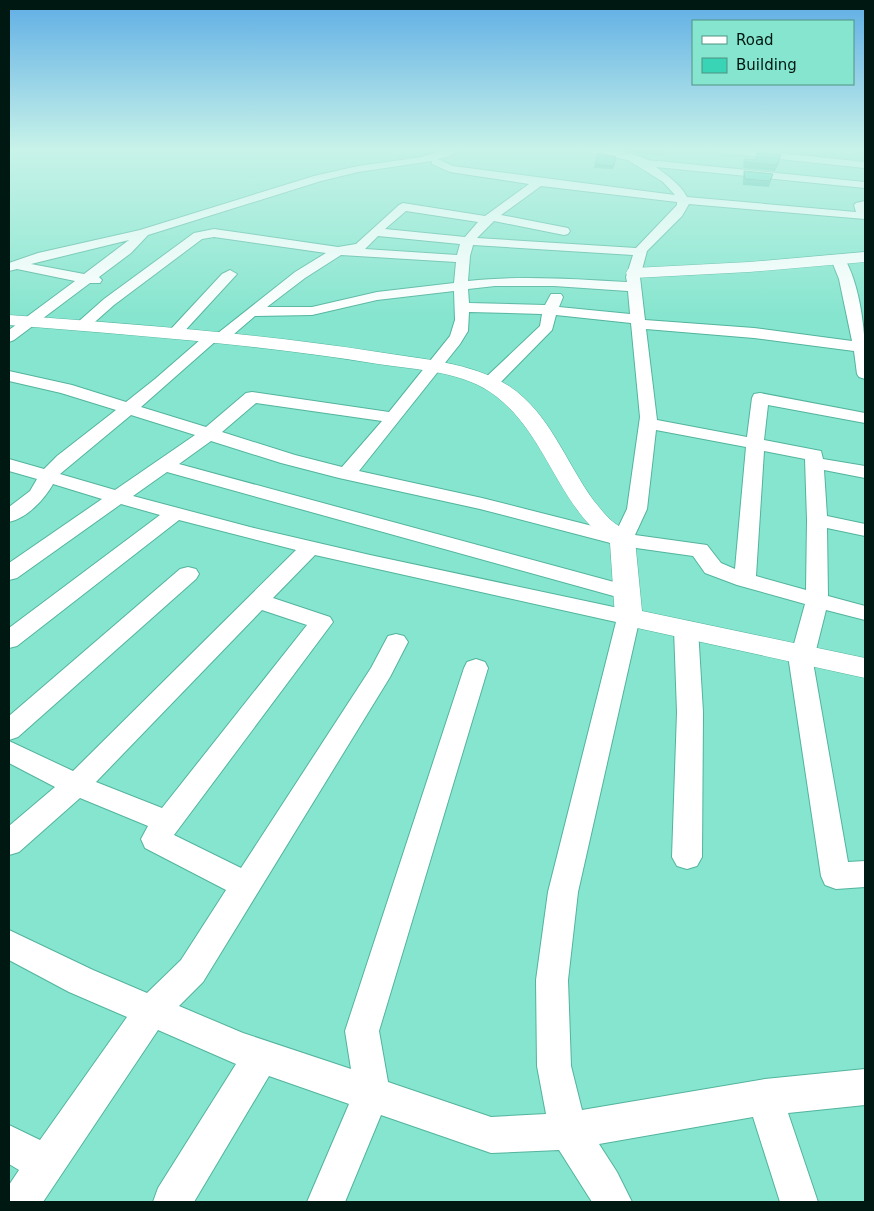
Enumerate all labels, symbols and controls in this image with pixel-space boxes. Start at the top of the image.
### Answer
legend [692,20,854,85]
text: Road [736,31,774,49]
text: Building [736,56,797,74]

